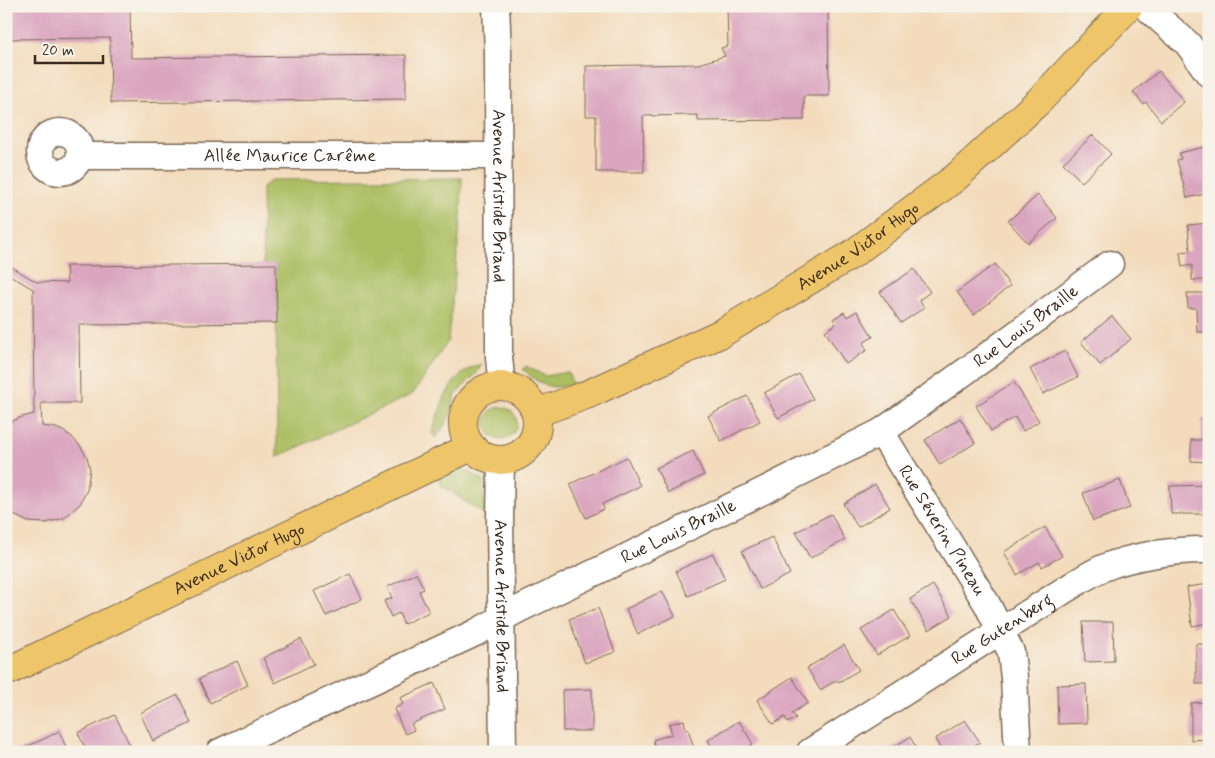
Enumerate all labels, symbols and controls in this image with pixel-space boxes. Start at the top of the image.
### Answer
scale bar [35,32,102,64]
text: 20 m [42,41,74,61]
street label: Avenue Aristide Briand [486,109,511,283]
street label: Allée Maurice Carême [204,144,376,168]
street label: Avenue Victor Hugo [793,196,924,297]
street label: Rue Louis Braille [969,279,1084,374]
street label: Rue Séverin Pineau [892,461,991,601]
street label: Rue Louis Braille [617,494,741,570]
street label: Avenue Victor Hugo [169,517,309,601]
street label: Avenue Aristide Briand [488,519,514,693]
street label: Rue Gutenberg [947,588,1059,671]

